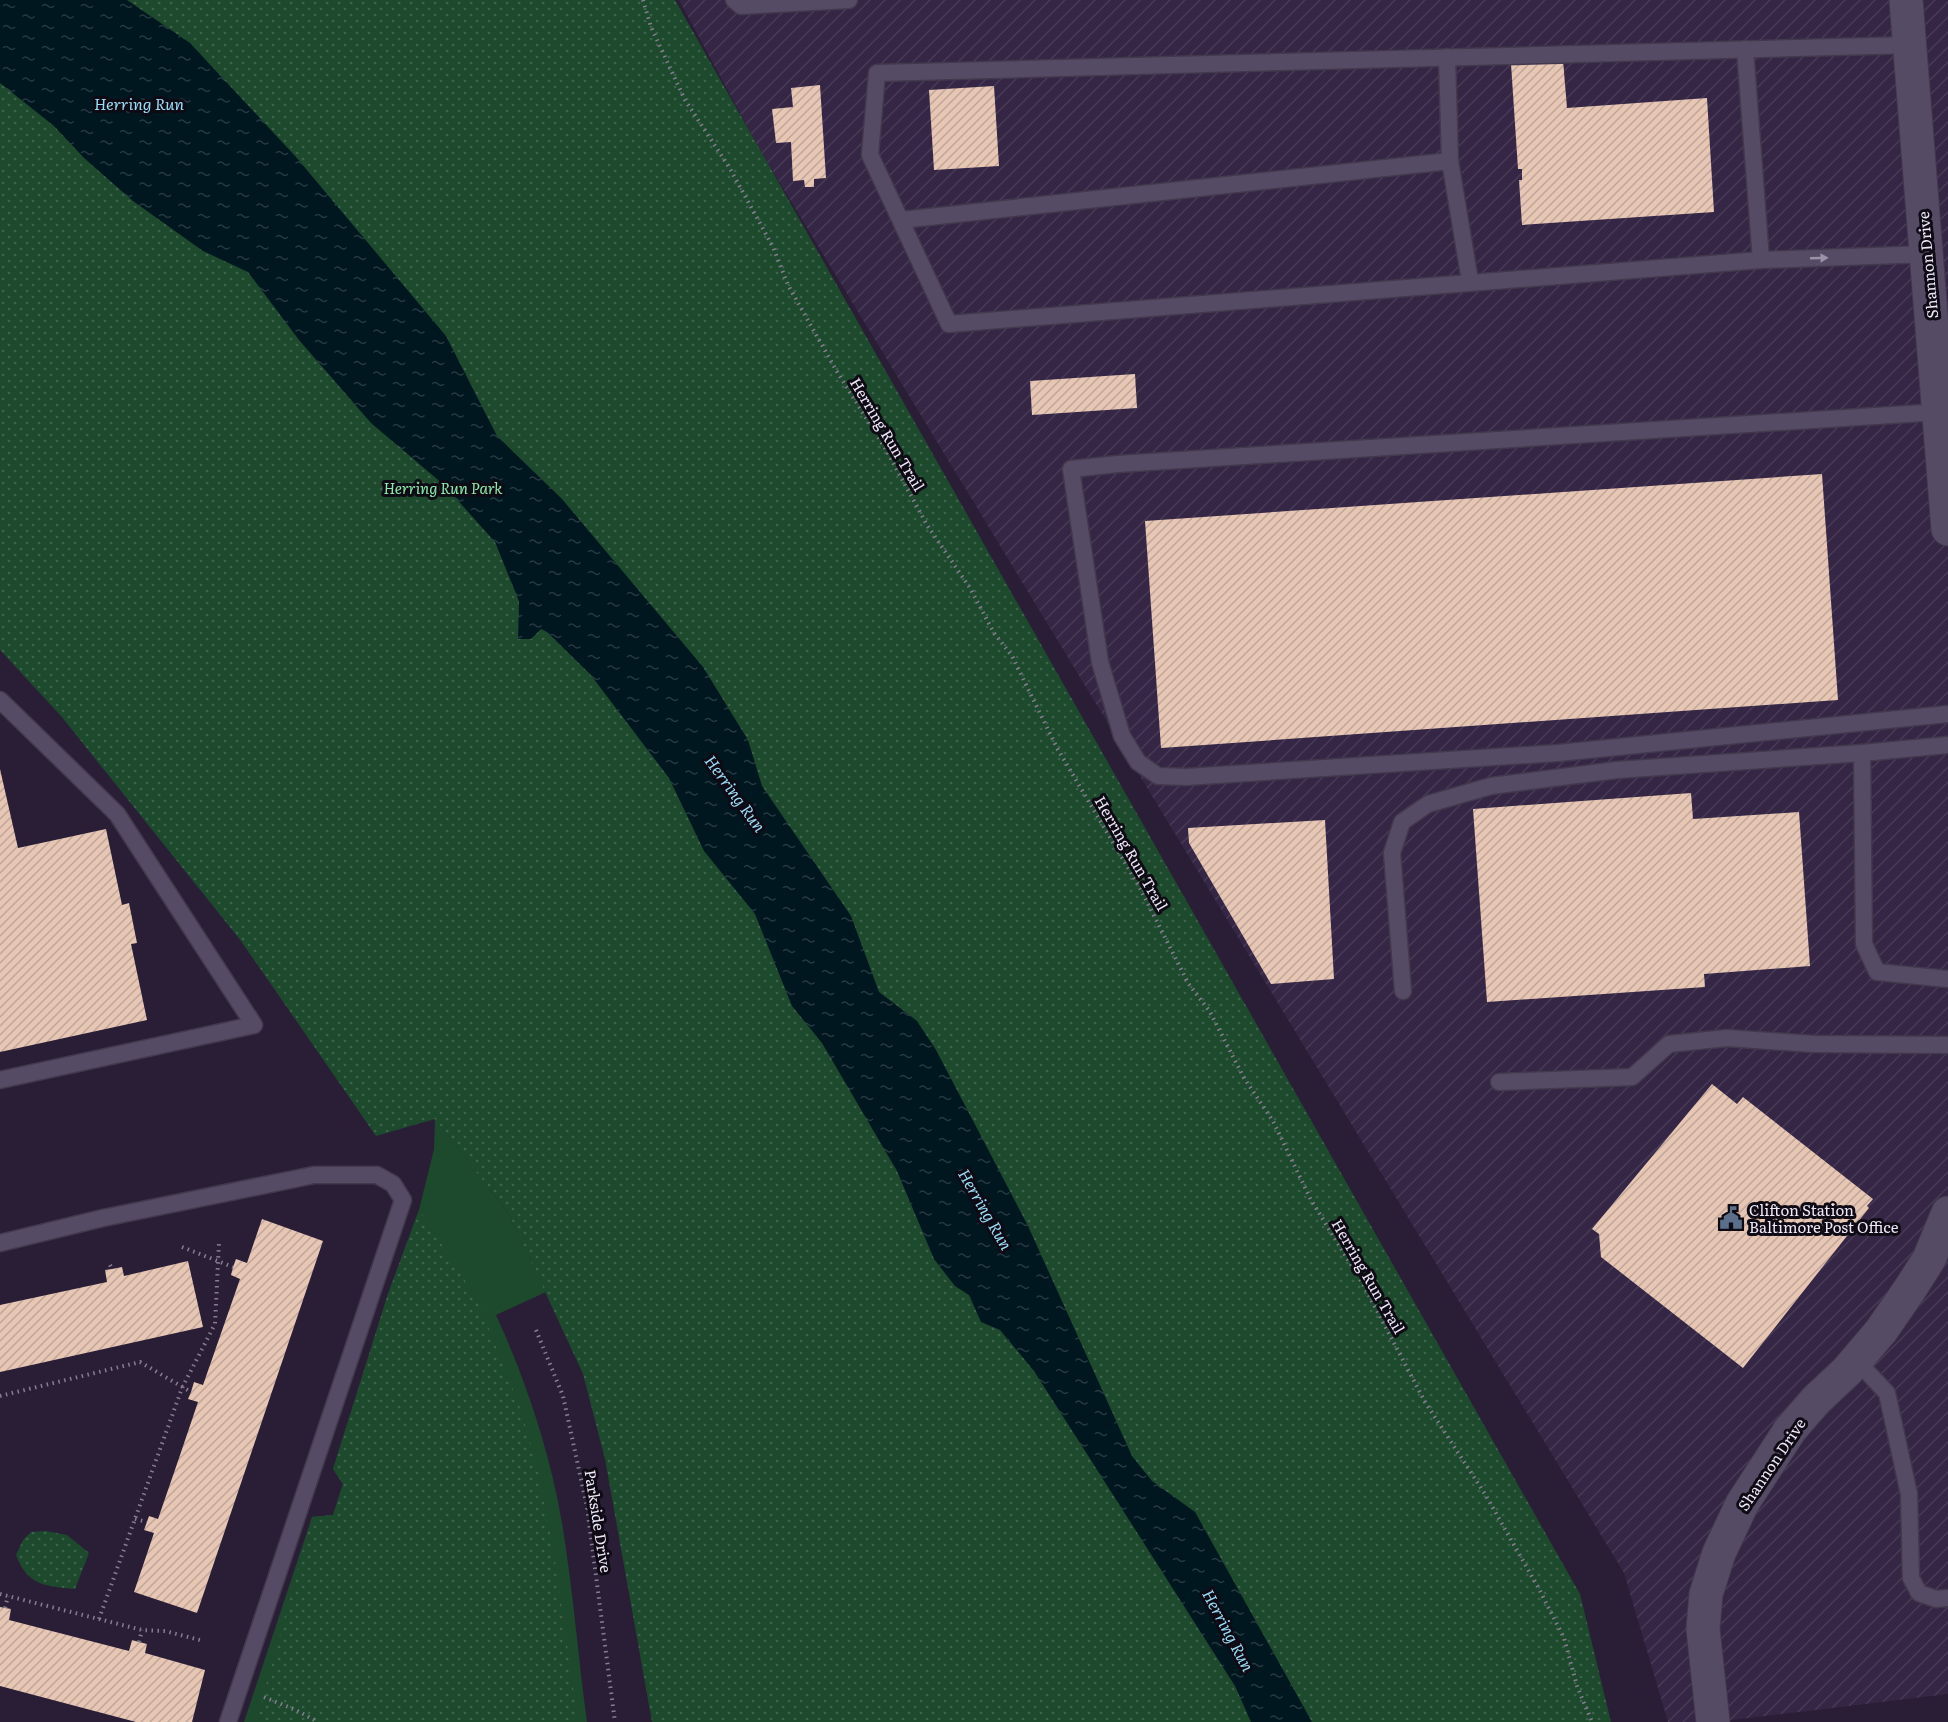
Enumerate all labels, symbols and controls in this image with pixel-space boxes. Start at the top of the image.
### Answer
water label: Herring Run [94,91,184,115]
street label: Shannon Drive [1911,210,1943,320]
one-way arrow [1810,253,1829,262]
street label: Herring Run Trail [845,373,931,495]
park label: Herring Run Park [383,476,503,499]
water label: Herring Run [700,750,772,837]
street label: Herring Run Trail [1090,791,1174,915]
water label: Herring Run [953,1164,1019,1254]
place label: Clifton Station Baltimore Post Office [1749,1198,1899,1238]
public building icon: Clifton Station Baltimore Post Office [1718,1205,1744,1231]
street label: Herring Run Trail [1327,1214,1411,1338]
street label: Shannon Drive [1731,1413,1811,1515]
street label: Parkside Drive [580,1468,619,1574]
water label: Herring Run [1197,1585,1261,1676]

